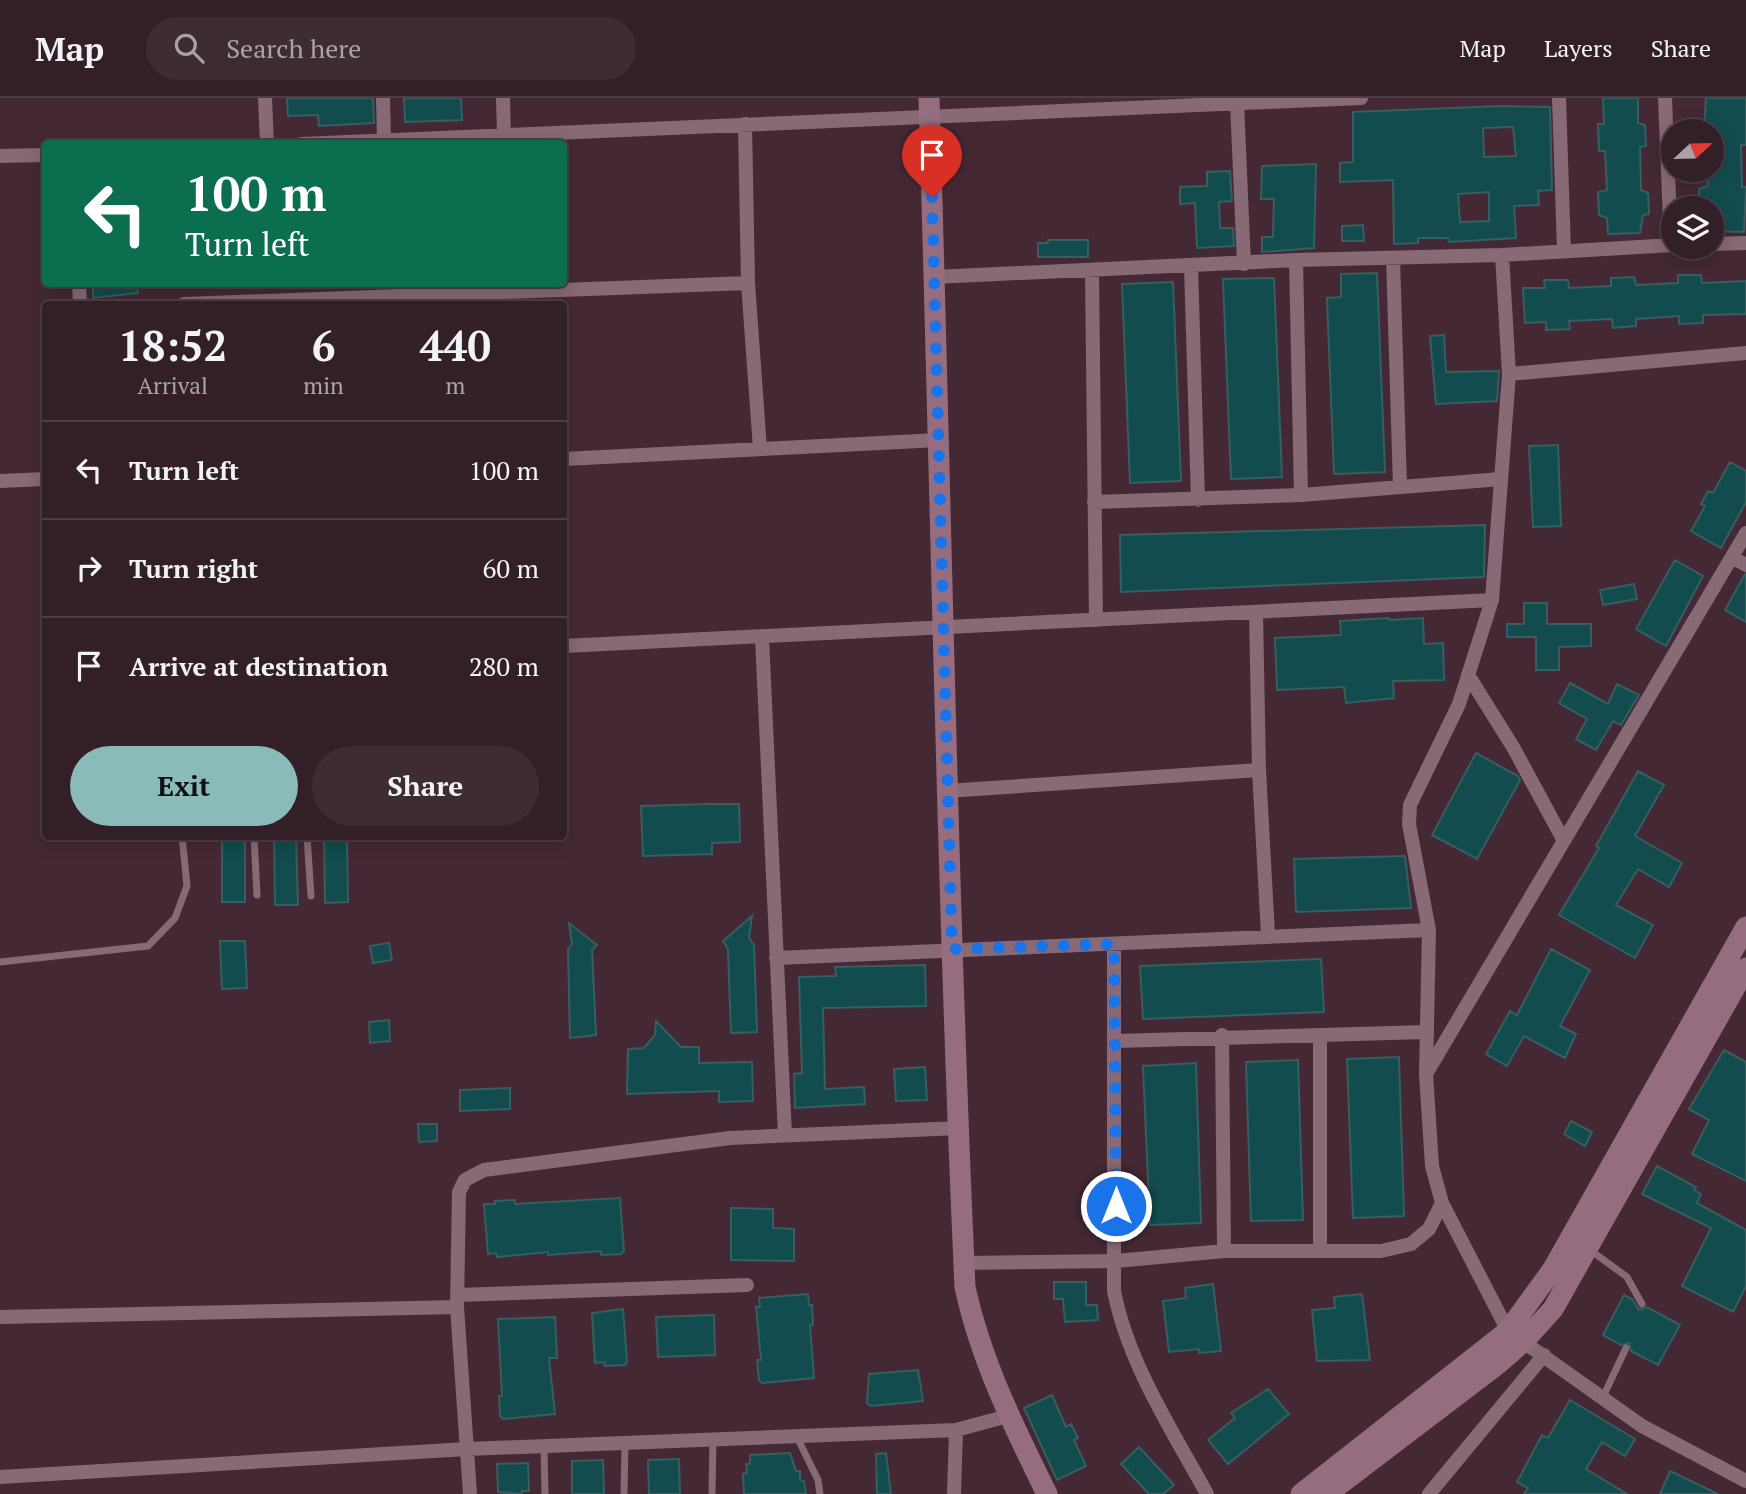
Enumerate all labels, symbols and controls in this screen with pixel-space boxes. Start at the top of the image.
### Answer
search box [146,17,636,80]
text: Map [35,27,104,70]
icon: search [170,29,208,67]
text: Search here [226,31,361,65]
text: Map [1459,32,1506,64]
text: Layers [1544,32,1613,64]
text: Share [1651,32,1711,64]
north arrow [1661,119,1724,182]
map controls [1661,119,1724,259]
pin [902,125,962,197]
icon: arrive [913,136,951,174]
text: 100 m [185,160,327,225]
icon: left [70,168,161,259]
button: layers [1661,196,1724,259]
text: Turn left [185,223,309,265]
text: 18:52 [118,317,227,373]
text: 6 [312,317,335,373]
text: 440 [420,317,491,373]
text: Arrival [137,370,208,401]
text: min [303,370,344,401]
text: m [445,370,465,401]
icon: left [70,451,108,489]
text: Turn left [129,453,239,487]
text: 100 m [469,453,539,487]
icon: right [70,549,108,587]
text: Turn right [129,551,258,585]
text: 60 m [483,551,539,585]
icon: arrive [70,647,108,685]
text: Arrive at destination [129,649,388,683]
text: 280 m [469,649,539,683]
button: Exit [70,746,298,826]
button: Share [312,746,539,826]
position arrow [1079,1169,1153,1243]

